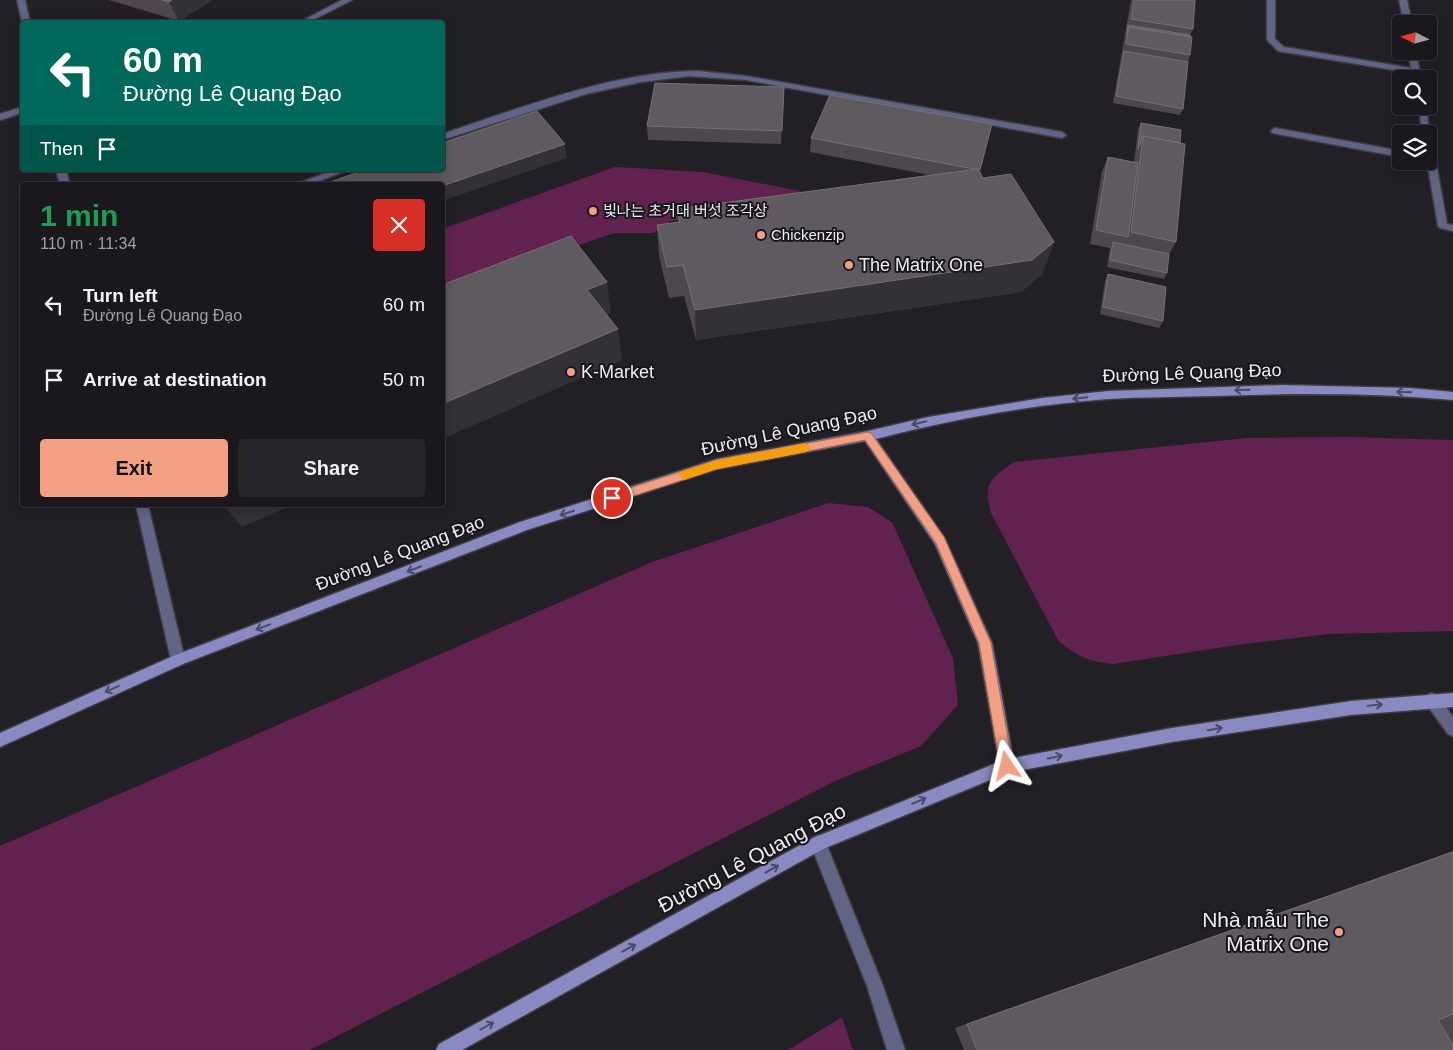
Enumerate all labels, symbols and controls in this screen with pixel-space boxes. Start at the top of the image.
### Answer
north arrow [1392,15,1438,60]
map controls [1392,15,1437,170]
icon: left [40,40,105,105]
text: 60 m [123,40,203,79]
button: search [1392,70,1437,115]
text: Đường Lê Quang Đạo [123,81,342,106]
button: layers [1392,125,1437,170]
icon: arrive [93,135,121,163]
text: Then [40,138,83,159]
text: 1 min [40,199,118,232]
button: close [373,199,425,251]
place label: 빛나는 초거대 버섯 조각상 [603,202,768,219]
marker: 빛나는 초거대 버섯 조각상 [587,205,599,217]
place label: Chickenzip [771,226,844,243]
marker: Chickenzip [755,229,767,241]
text: 110 m · 11:34 [40,235,136,252]
place label: The Matrix One [859,255,983,275]
marker: The Matrix One [843,259,855,271]
text: Turn left [83,285,158,306]
icon: left [40,291,68,319]
text: 60 m [383,294,425,315]
text: Đường Lê Quang Đạo [83,307,242,324]
street label: Đường Lê Quang Đạo [1102,360,1282,386]
place label: K-Market [581,362,654,382]
icon: arrive [40,366,68,394]
marker: K-Market [565,366,577,378]
text: Arrive at destination [83,369,267,390]
text: 50 m [383,369,425,390]
one-way arrow [1234,386,1250,395]
one-way arrow [1397,387,1413,397]
one-way arrow [1072,393,1088,403]
street label: Đường Lê Quang Đạo [699,403,879,459]
one-way arrow [912,419,928,428]
button: Exit [40,439,228,497]
button: Share [238,439,425,497]
pin [591,477,633,519]
icon: arrive [598,484,626,512]
one-way arrow [559,508,575,518]
street label: Đường Lê Quang Đạo [313,512,487,594]
one-way arrow [407,565,422,574]
one-way arrow [255,623,271,632]
one-way arrow [105,685,120,695]
one-way arrow [1367,701,1383,710]
one-way arrow [1206,723,1222,733]
position arrow [980,739,1032,791]
one-way arrow [1046,752,1062,762]
one-way arrow [911,795,926,805]
street label: Đường Lê Quang Đạo [654,798,849,917]
one-way arrow [764,864,779,874]
place label: Nhà mẫu The Matrix One [1202,908,1329,955]
marker: Nhà mẫu The Matrix One [1333,926,1345,938]
one-way arrow [622,942,636,952]
one-way arrow [480,1021,494,1031]

